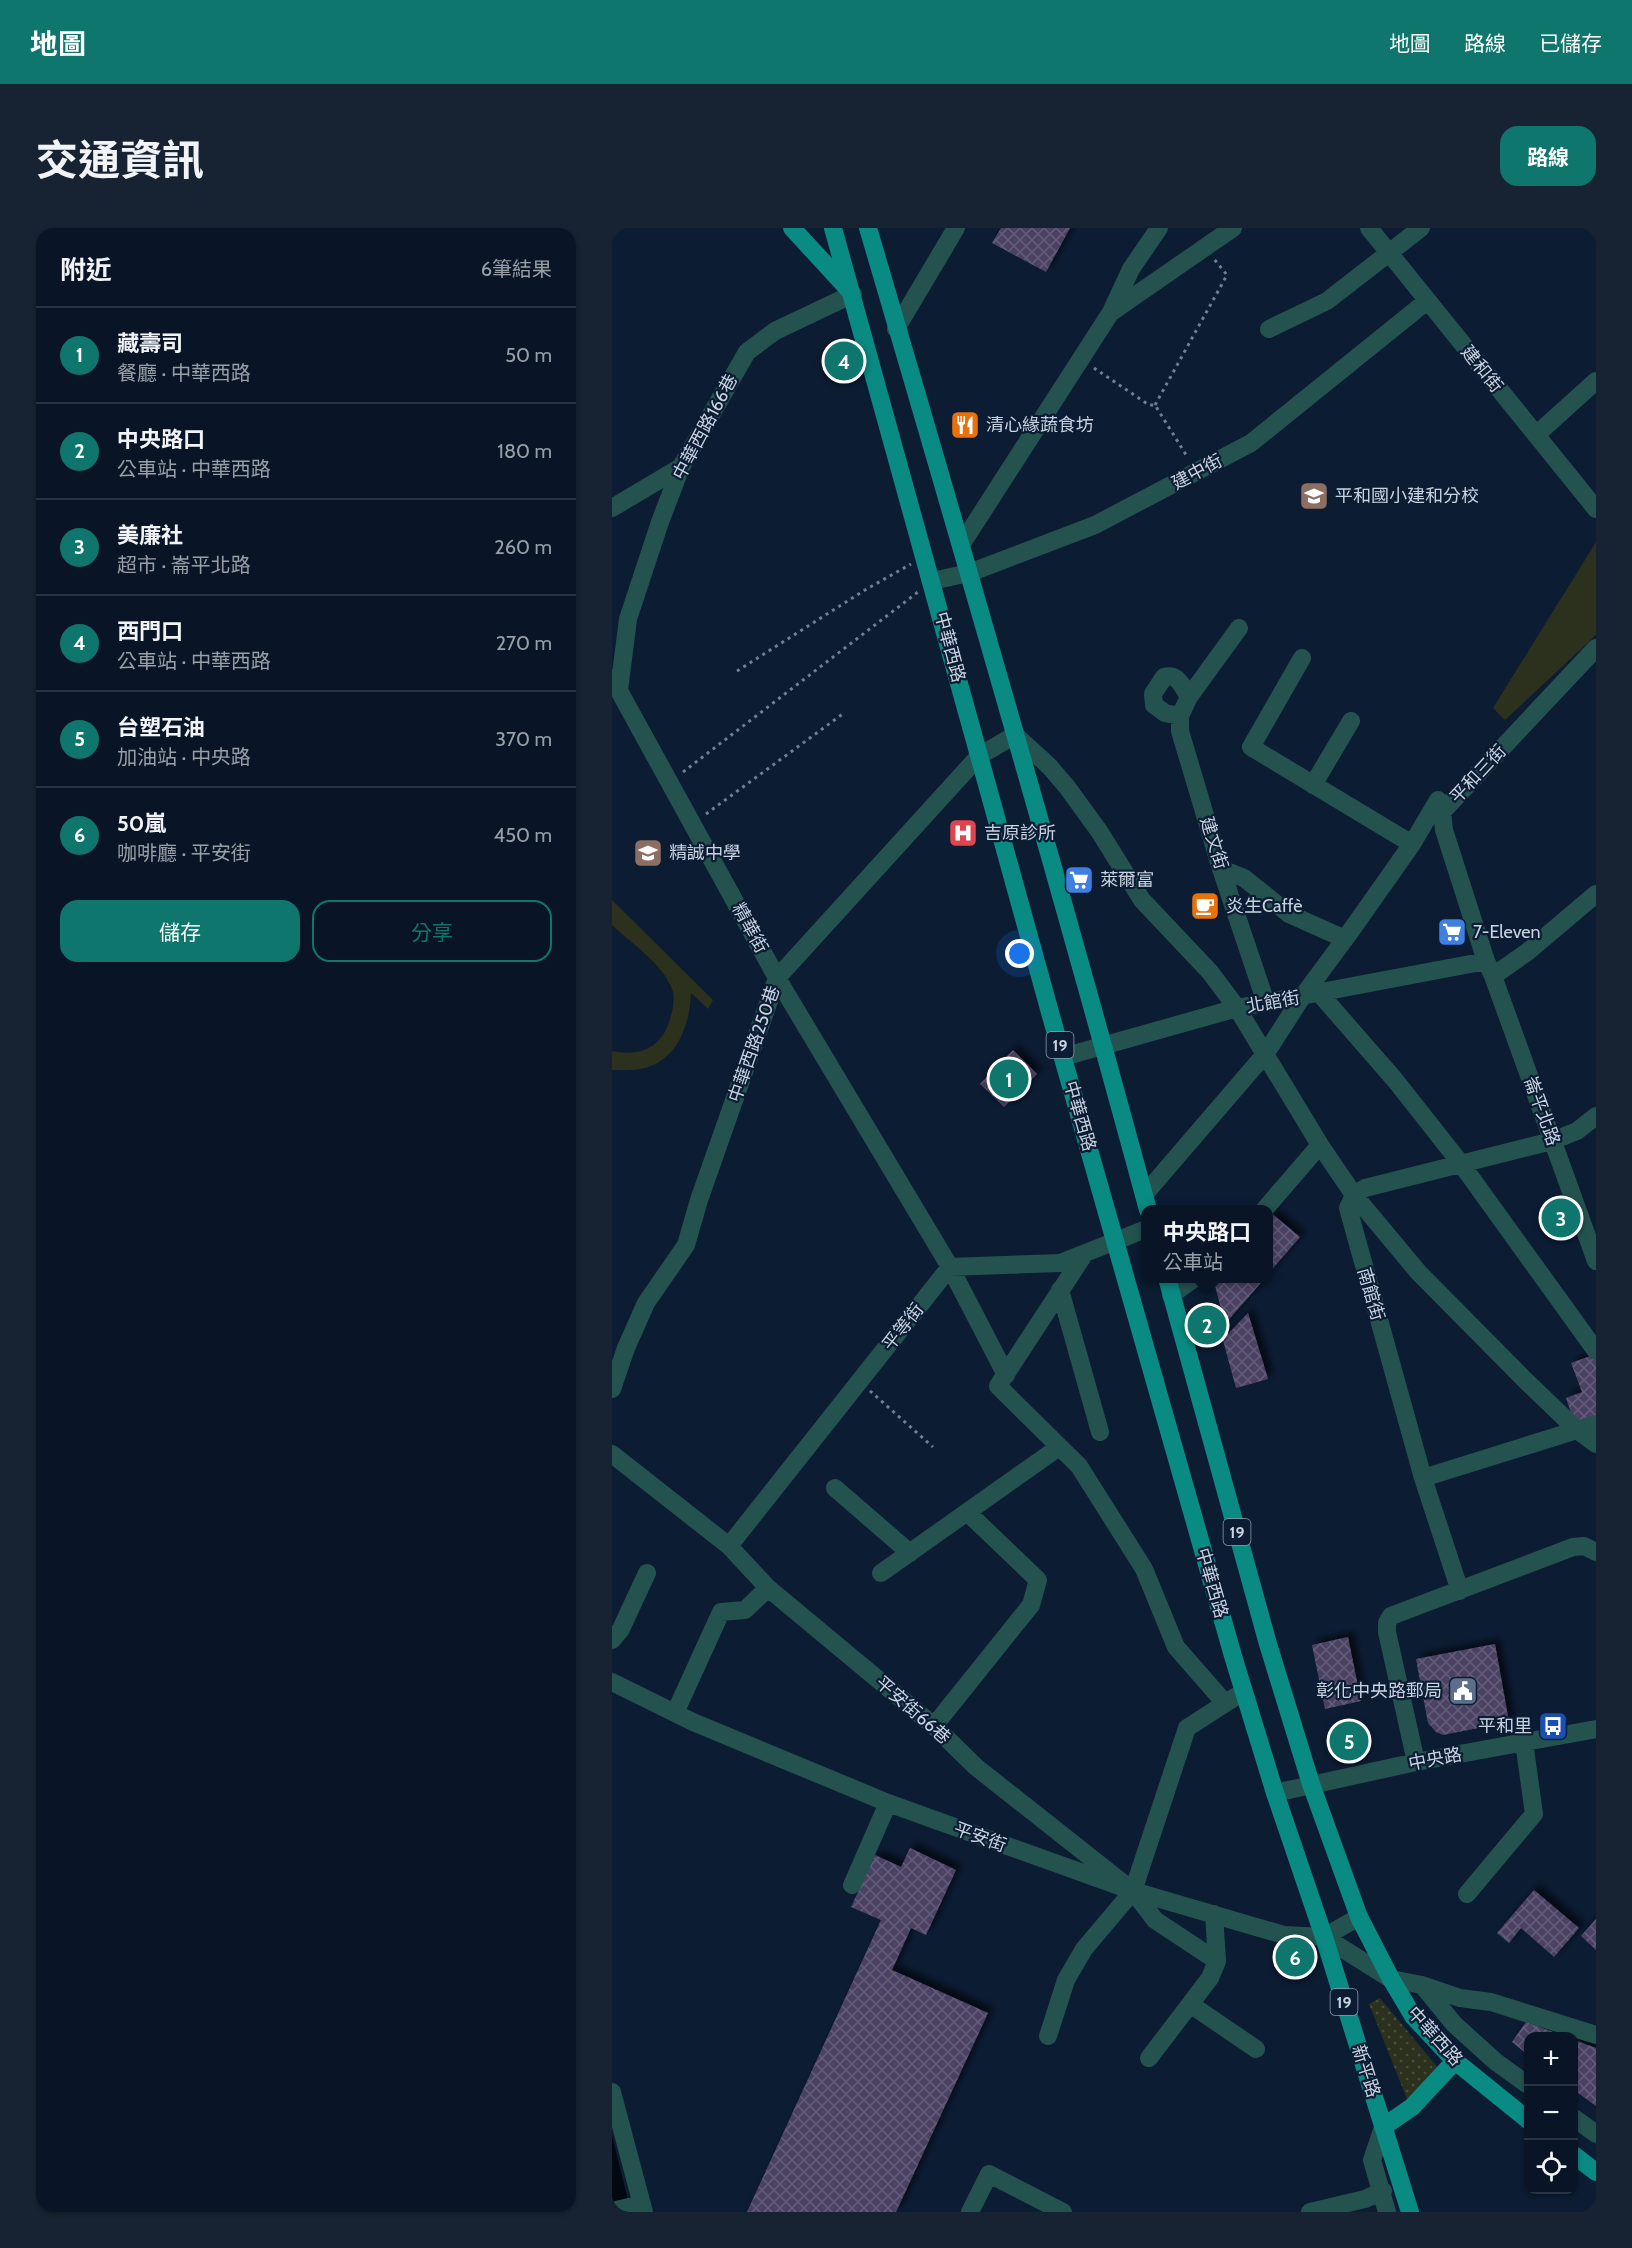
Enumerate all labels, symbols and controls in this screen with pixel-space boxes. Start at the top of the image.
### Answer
text: 地圖 [30,27,86,61]
text: 地圖 [1389,31,1431,56]
text: 路線 [1464,31,1506,56]
text: 已儲存 [1539,31,1602,56]
button: 路線 [1500,126,1596,186]
text: 交通資訊 [36,134,204,186]
text: 附近 [60,254,112,286]
text: 6筆結果 [481,257,552,281]
text: 藏壽司 [117,330,183,357]
pin: 4 [824,338,864,384]
street label: 建和街 [1456,341,1508,397]
text: 1 [76,343,83,367]
text: 50 m [505,343,552,367]
text: 餐廳 · 中華西路 [117,361,251,385]
street label: 中華西路166巷 [668,370,742,484]
restaurant icon: 清心緣蔬食坊 [949,409,981,441]
place label: 清心緣蔬食坊 [986,414,1094,436]
text: 中央路口 [117,426,205,453]
text: 2 [74,439,85,463]
text: 180 m [497,439,552,463]
street label: 建中街 [1168,450,1226,494]
text: 公車站 · 中華西路 [117,457,271,481]
school or university icon: 平和國小建和分校 [1298,480,1330,512]
place label: 平和國小建和分校 [1335,485,1479,507]
text: 美廉社 [117,522,183,549]
text: 3 [74,535,85,559]
text: 260 m [494,535,552,559]
text: 超市 · 崙平北路 [117,553,251,577]
street label: 中華西路 [930,609,970,685]
text: 西門口 [117,618,183,645]
text: 4 [73,631,86,655]
text: 270 m [496,631,552,655]
text: 公車站 · 中華西路 [117,649,271,673]
text: 台塑石油 [117,714,205,741]
text: 5 [74,727,85,751]
text: 370 m [495,727,552,751]
street label: 平和三街 [1445,740,1511,808]
text: 加油站 · 中央路 [117,745,251,769]
text: 50嵐 [117,810,166,837]
street label: 建文街 [1196,814,1232,872]
hospital icon: 吉原診所 [947,817,979,849]
place label: 吉原診所 [984,822,1056,844]
text: 6 [74,823,85,847]
text: 450 m [494,823,552,847]
school or university icon: 精誠中學 [632,837,664,869]
text: 咖啡廳 · 平安街 [117,841,251,865]
place label: 精誠中學 [669,842,741,864]
supermarket icon: 萊爾富 [1063,864,1095,896]
place label: 萊爾富 [1100,869,1154,891]
cafe icon: 炎生Caffè [1189,890,1221,922]
place label: 炎生Caffè [1226,895,1303,917]
street label: 精華街 [727,899,773,957]
button: 儲存 [60,900,300,962]
button: 分享 [312,900,552,962]
supermarket icon: 7-Eleven [1436,916,1468,948]
place label: 7-Eleven [1473,921,1541,943]
your location [1005,939,1034,968]
street label: 中華西路250巷 [724,983,784,1105]
street label: 北館街 [1245,986,1301,1018]
road number: 19 [1046,1032,1074,1058]
pin: 1 [990,1056,1028,1102]
street label: 崙平北路 [1519,1073,1565,1149]
street label: 中華西路 [1060,1078,1100,1154]
pin: 3 [1542,1196,1580,1240]
popup [1141,1205,1273,1283]
text: 中央路口 [1163,1219,1251,1246]
text: 公車站 [1163,1250,1223,1274]
street label: 南館街 [1353,1265,1389,1323]
street label: 平等街 [878,1299,928,1355]
pin: 2 [1188,1302,1226,1348]
road number: 19 [1224,1519,1250,1545]
street label: 中華西路 [1192,1545,1232,1621]
street label: 平安街66巷 [871,1671,955,1749]
public building icon: 彰化中央路郵局 [1447,1675,1479,1707]
place label: 彰化中央路郵局 [1316,1680,1442,1702]
bus stop icon: 平和里 [1537,1710,1569,1742]
place label: 平和里 [1478,1715,1532,1737]
pin: 5 [1330,1718,1368,1764]
street label: 中央路 [1406,1743,1464,1775]
street label: 平安街 [951,1817,1009,1857]
pin: 6 [1276,1934,1314,1980]
road number: 19 [1330,1989,1358,2015]
street label: 中華西路 [1403,2002,1467,2070]
map controls [1524,2032,1578,2194]
button: + [1524,2032,1578,2086]
street label: 新平路 [1347,2042,1385,2100]
button: − [1524,2086,1578,2140]
button: locate [1524,2140,1578,2194]

